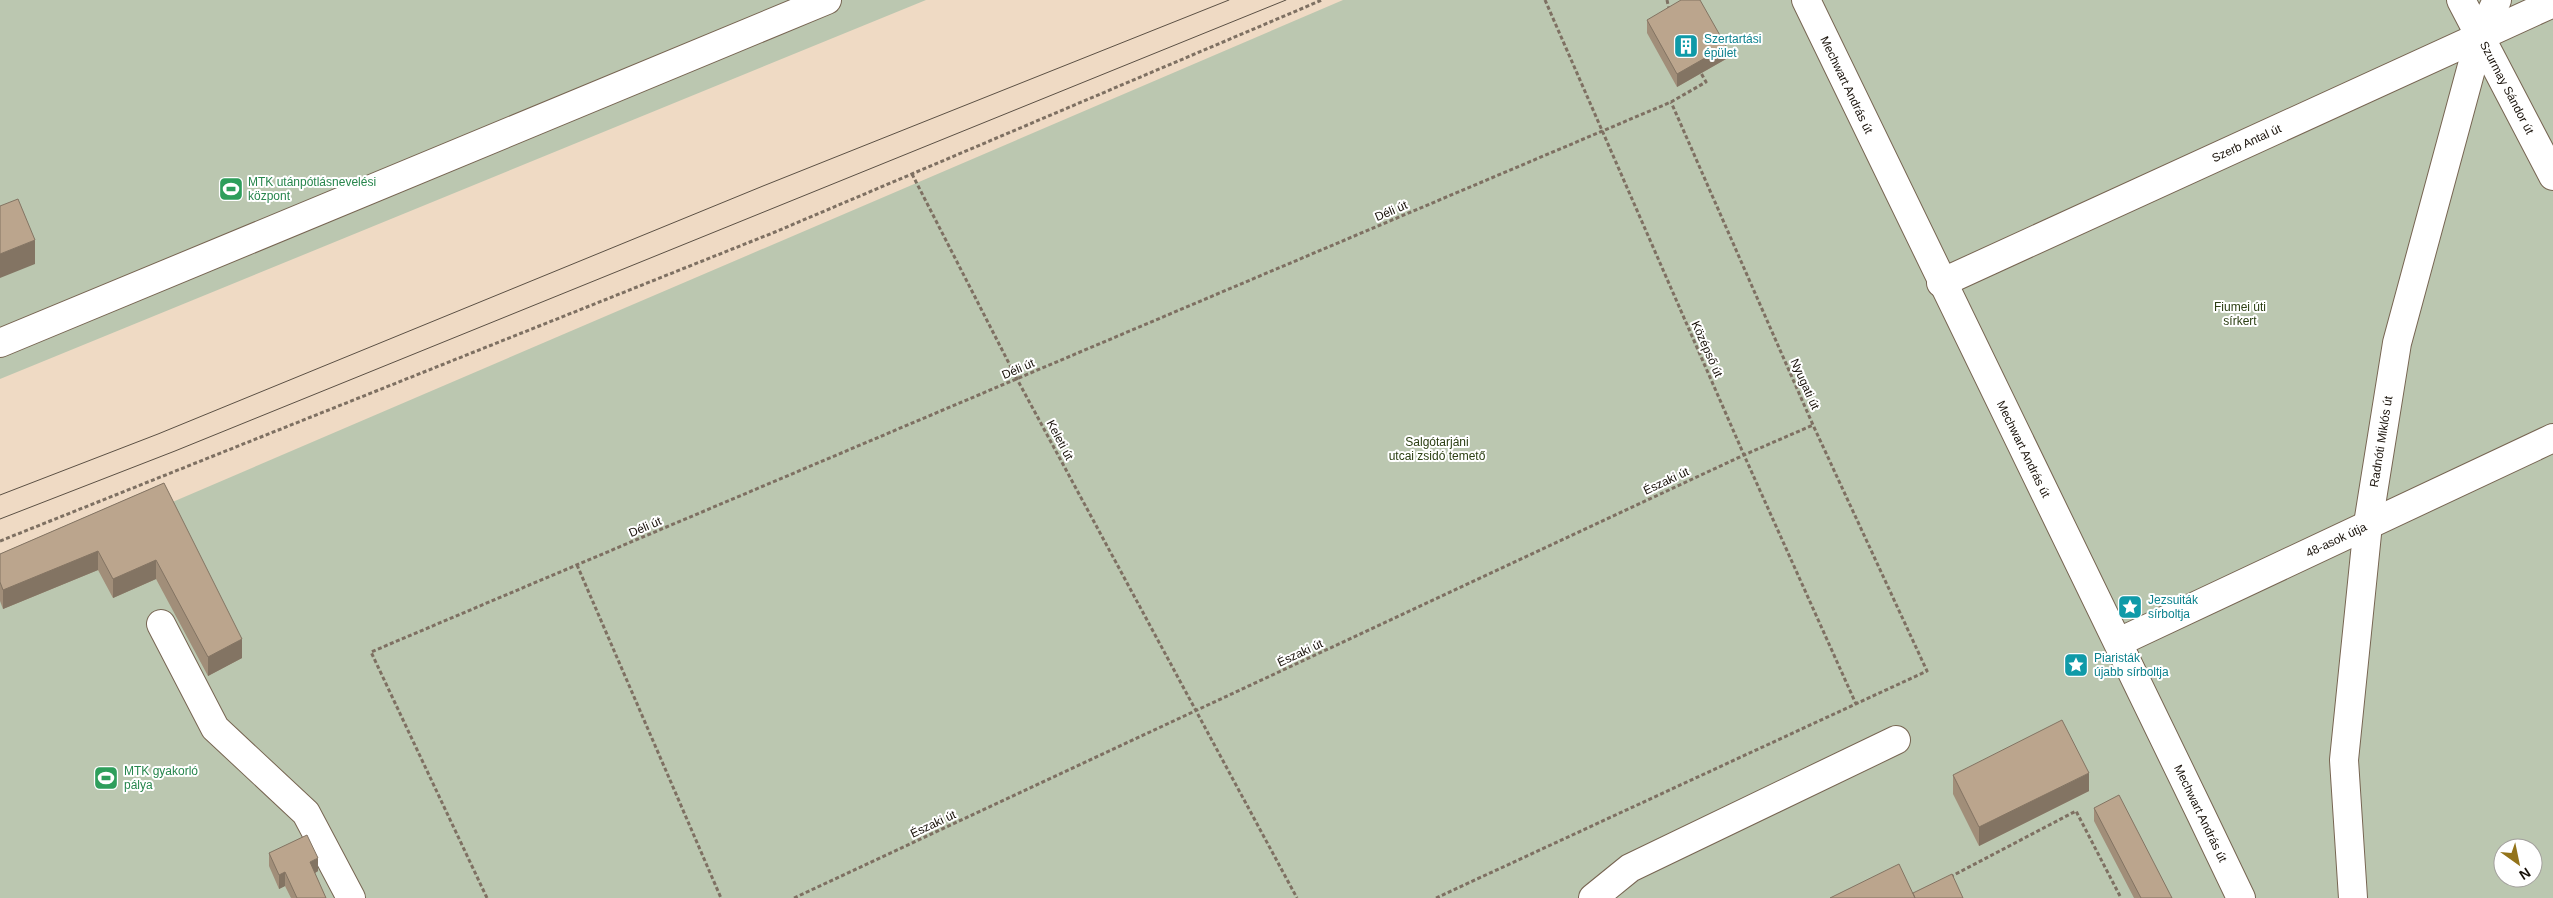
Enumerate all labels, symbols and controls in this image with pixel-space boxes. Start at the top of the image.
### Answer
place label: Szertartási épület [1704,32,1761,60]
building icon: Szertartási épület [1673,33,1699,59]
street label: Mechwart András út [1817,34,1876,136]
street label: Szurmay Sándor út [2477,39,2537,137]
street label: Szerb Antal út [2210,121,2284,165]
place label: MTK utánpótlásnevelési központ [248,175,376,203]
sports icon: MTK utánpótlásnevelési központ [218,176,244,202]
street label: Déli út [1373,198,1410,224]
park label: Fiumei úti sírkert [2214,300,2266,328]
street label: Középső út [1688,319,1726,380]
street label: Déli út [1000,356,1037,382]
street label: Nyugati út [1788,356,1823,412]
street label: Radnóti Miklós út [2367,394,2396,488]
street label: Mechwart András út [1994,398,2053,501]
street label: Keleti út [1044,418,1077,463]
park label: Salgótarjáni utcai zsidó temető [1389,435,1486,463]
street label: Északi út [1641,463,1692,498]
street label: Déli út [627,514,664,540]
street label: 48-asok útja [2304,520,2369,560]
place label: Jezsuiták sírboltja [2148,593,2199,621]
place icon: Jezsuiták sírboltja [2117,594,2143,620]
street label: Északi út [1275,635,1326,670]
place label: Piaristák újabb sírboltja [2094,651,2169,679]
place icon: Piaristák újabb sírboltja [2063,652,2089,678]
street label: Mechwart András út [2171,763,2230,865]
place label: MTK gyakorló pálya [124,764,198,792]
sports icon: MTK gyakorló pálya [93,765,119,791]
street label: Északi út [908,806,959,841]
north arrow [2493,838,2543,888]
text: N [2516,864,2534,883]

